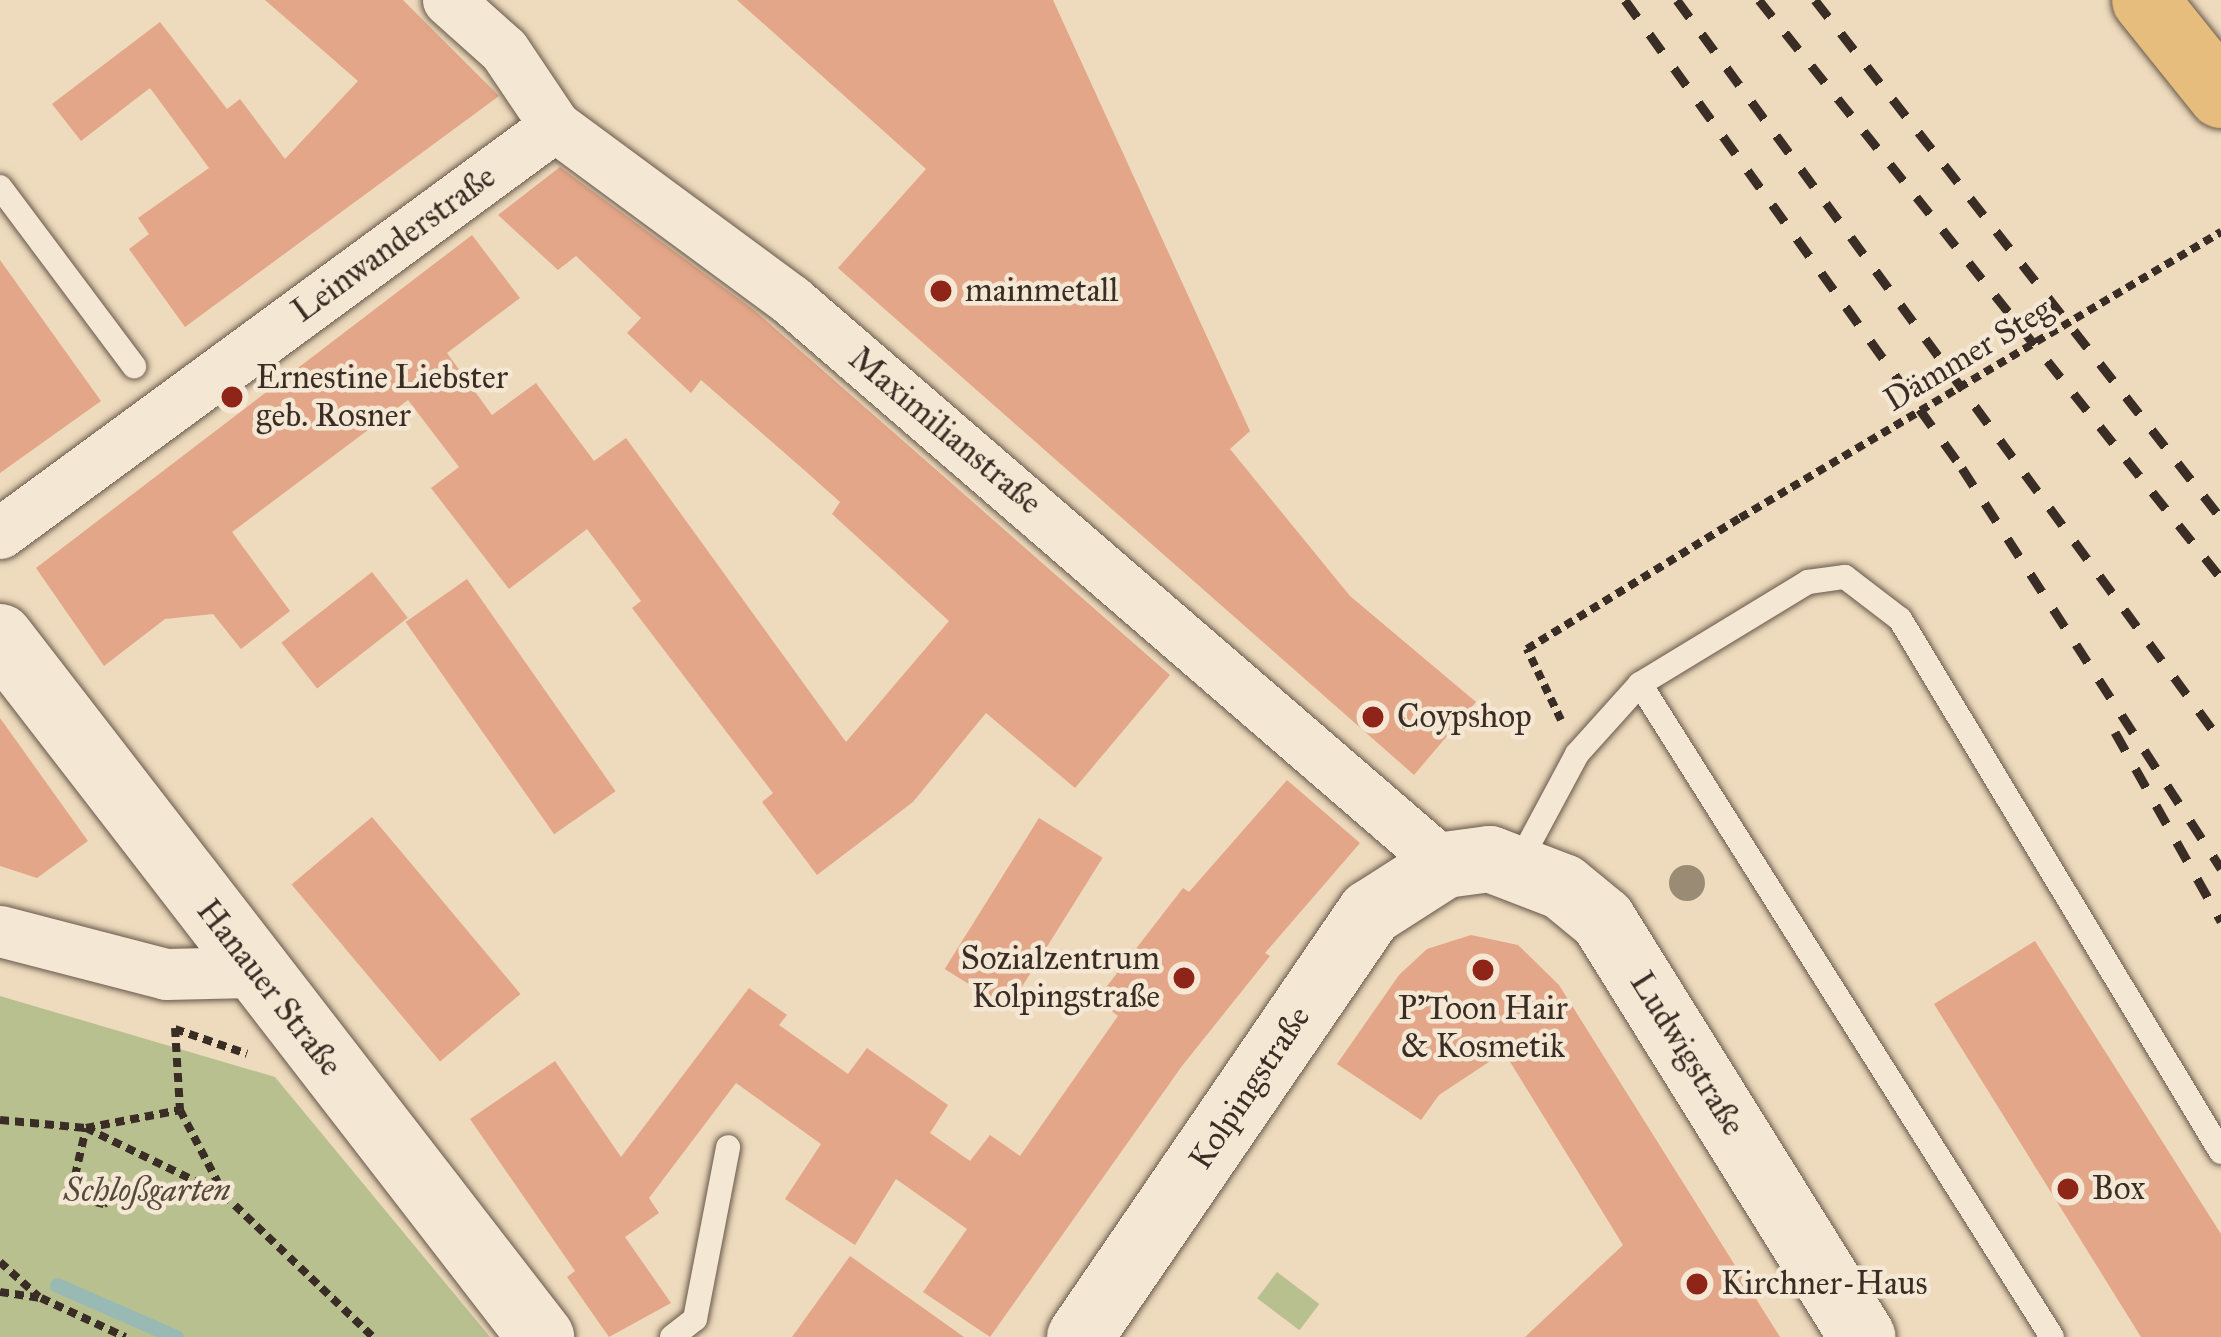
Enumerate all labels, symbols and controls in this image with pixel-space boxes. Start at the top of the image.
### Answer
street label: Leinwanderstraße [285,157,503,331]
place label: mainmetall [965,271,1118,311]
marker: mainmetall [928,278,954,304]
street label: Dämmer Steg [1877,290,2059,420]
street label: Maximilianstraße [841,339,1049,523]
place label: Ernestine Liebster geb. Rosner [256,358,508,436]
marker: Ernestine Liebster geb. Rosner [219,384,245,410]
place label: Coypshop [1397,697,1532,737]
marker: Coypshop [1360,704,1386,730]
street label: Hanauer Straße [188,892,350,1084]
place label: Sozialzentrum Kolpingstraße [961,939,1160,1017]
marker: P'Toon Hair & Kosmetik [1470,957,1496,983]
marker: Sozialzentrum Kolpingstraße [1171,965,1197,991]
street label: Ludwigstraße [1621,965,1753,1143]
place label: P'Toon Hair & Kosmetik [1398,989,1568,1067]
street label: Kolpingstraße [1181,999,1319,1177]
place label: Box [2092,1169,2145,1209]
park label: Schloßgarten [63,1171,231,1211]
marker: Box [2055,1176,2081,1202]
place label: Kirchner-Haus [1721,1264,1928,1304]
marker: Kirchner-Haus [1684,1271,1710,1297]

